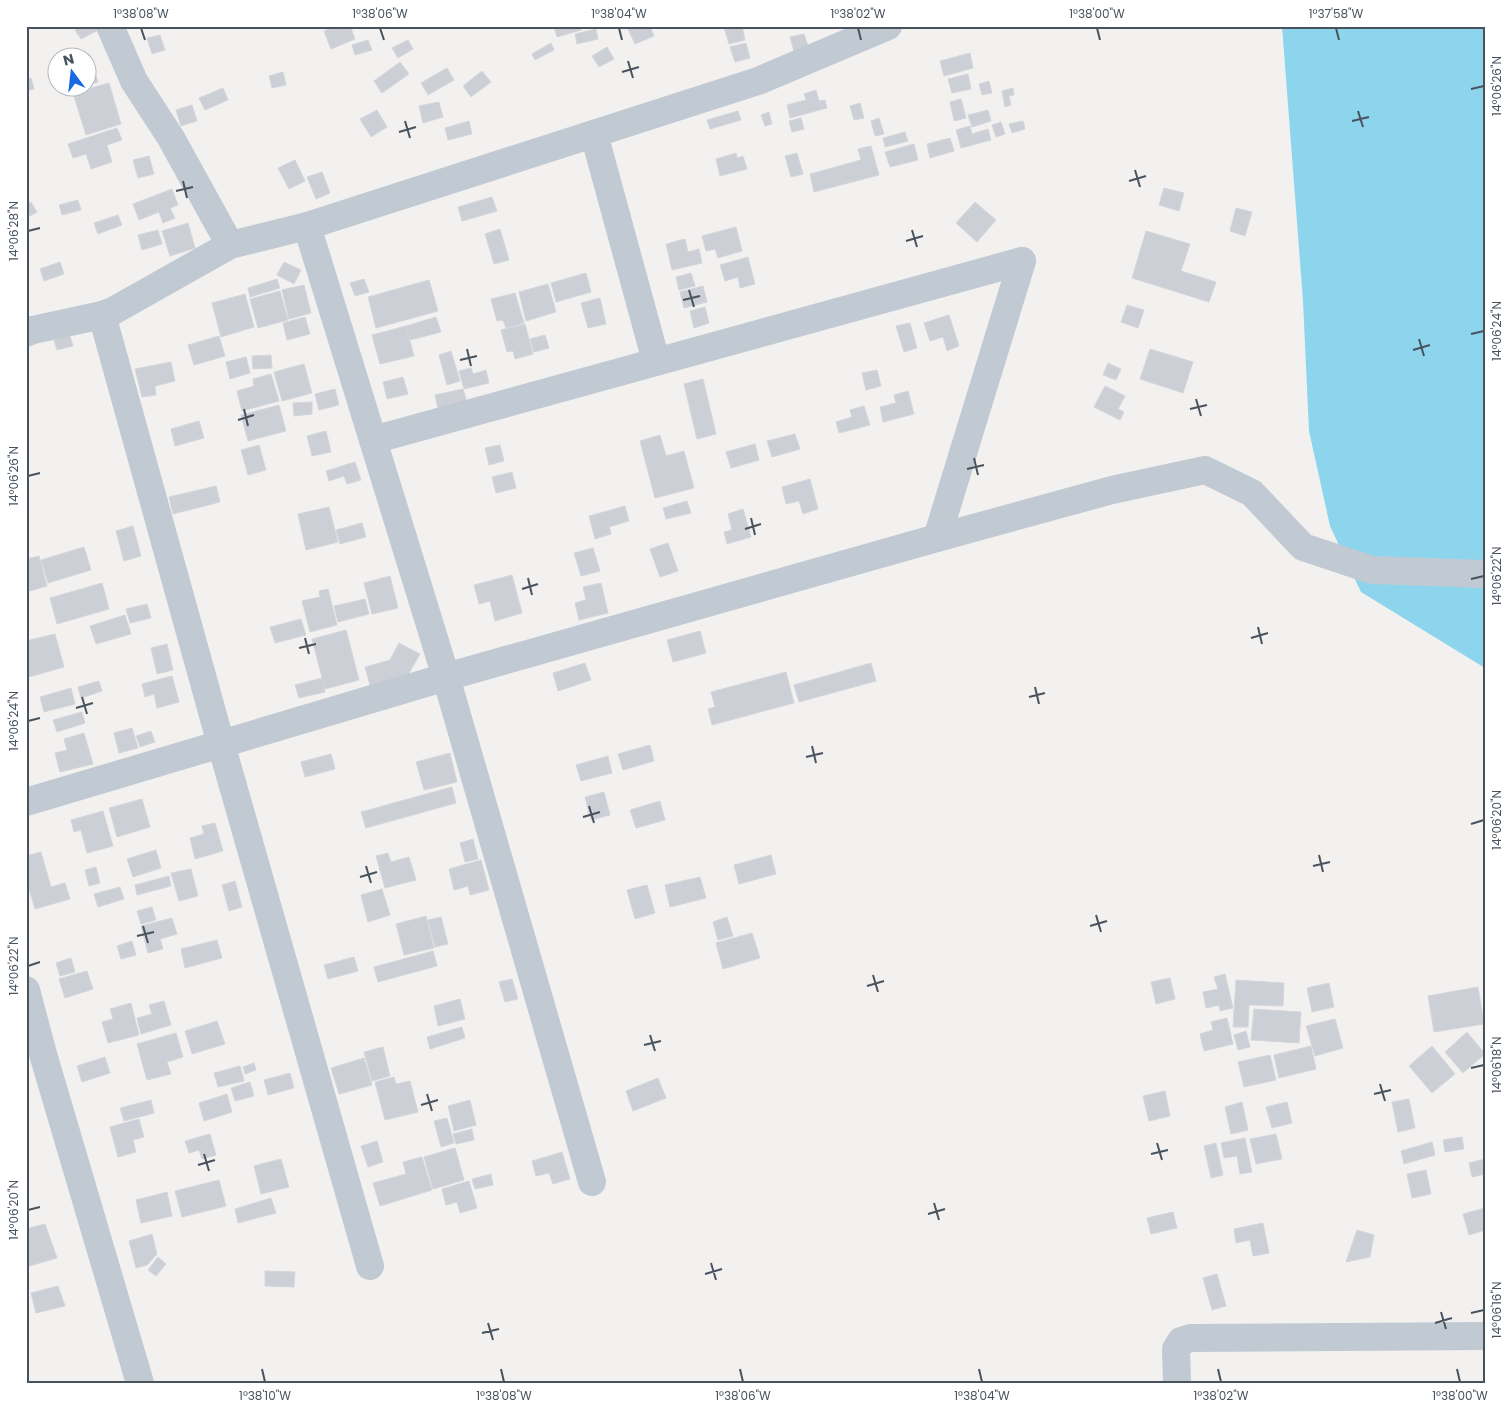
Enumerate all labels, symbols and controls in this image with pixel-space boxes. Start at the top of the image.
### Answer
text: 1°38'08"W [113,5,169,22]
text: 1°38'06"W [352,5,408,22]
text: 1°38'04"W [591,5,647,22]
text: 1°38'02"W [831,5,886,22]
text: 1°38'00"W [1069,5,1125,22]
text: 1°37'58"W [1309,5,1364,22]
north arrow [48,48,98,98]
text: N [61,48,76,70]
text: 14°06'26"N [1488,56,1505,116]
text: 14°06'28"N [5,201,22,261]
text: 14°06'24"N [1488,301,1505,361]
text: 14°06'26"N [5,446,22,506]
text: 14°06'22"N [1488,546,1505,606]
text: 14°06'24"N [5,691,22,751]
text: 14°06'20"N [1488,790,1505,850]
text: 14°06'22"N [5,936,22,996]
text: 14°06'18"N [1488,1037,1505,1093]
text: 14°06'20"N [5,1180,22,1240]
text: 14°06'16"N [1488,1282,1505,1338]
text: 1°38'10"W [239,1387,291,1404]
text: 1°38'08"W [476,1387,532,1404]
text: 1°38'06"W [715,1387,771,1404]
text: 1°38'04"W [954,1387,1010,1404]
text: 1°38'02"W [1194,1387,1249,1404]
text: 1°38'00"W [1432,1387,1488,1404]

